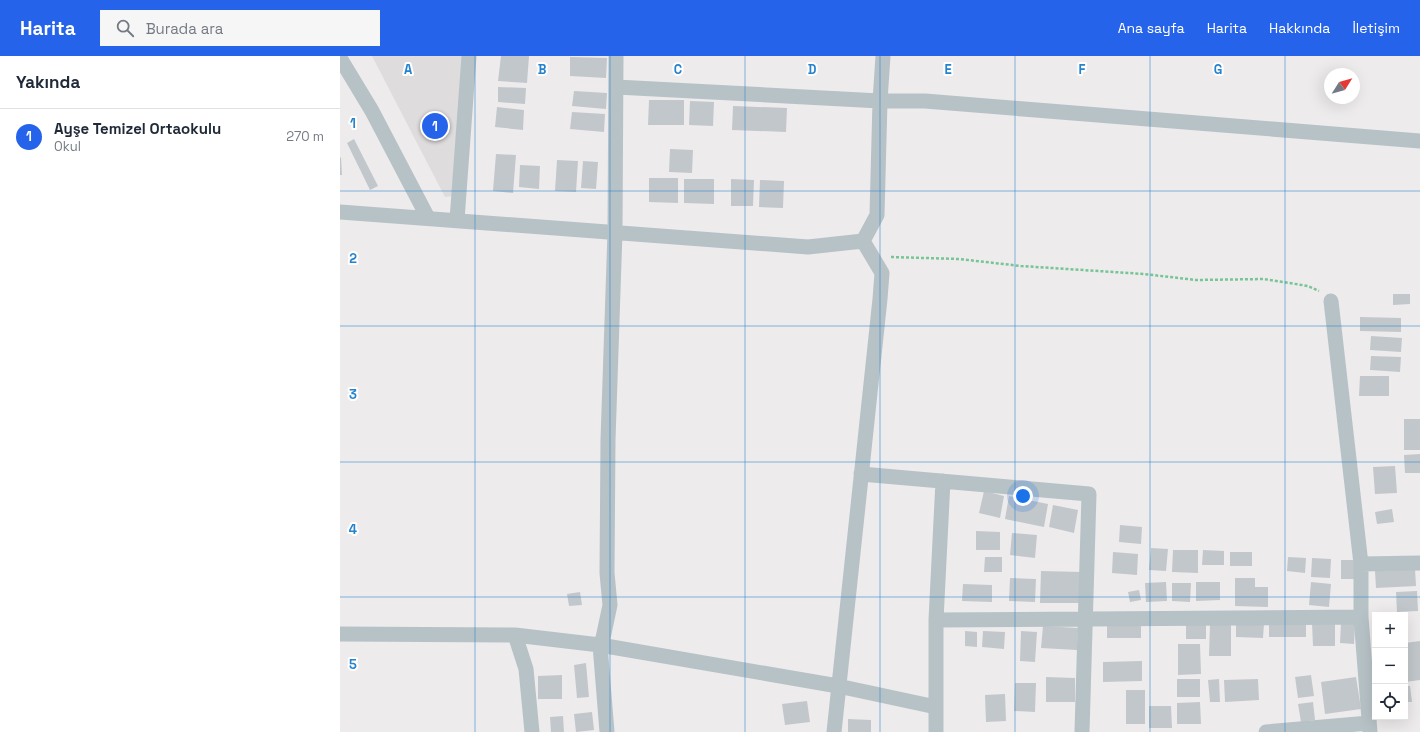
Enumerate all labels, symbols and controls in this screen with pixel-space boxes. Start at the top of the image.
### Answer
search box [100,10,380,46]
text: Harita [20,16,76,41]
icon: search [114,17,136,39]
text: Burada ara [146,19,223,38]
text: Ana sayfa [1118,19,1185,37]
text: Harita [1207,19,1247,37]
text: Hakkında [1269,19,1330,37]
text: İletişim [1352,19,1400,37]
text: A [404,61,413,78]
text: B [538,61,547,78]
text: C [674,61,682,78]
text: D [808,61,817,78]
text: E [944,61,952,78]
text: F [1079,61,1086,78]
text: G [1214,61,1222,78]
north arrow [1324,68,1360,104]
text: Yakında [16,71,80,93]
pin: 1 [422,111,448,141]
text: 1 [350,115,356,132]
text: Ayşe Temizel Ortaokulu [54,119,221,138]
text: 1 [26,128,32,145]
text: 270 m [286,128,324,145]
text: Okul [54,138,81,155]
text: 2 [349,250,357,267]
text: 3 [349,386,357,403]
your location [1013,486,1033,506]
text: 4 [349,521,357,538]
map controls [1372,612,1408,720]
button: + [1372,612,1408,648]
button: − [1372,648,1408,684]
text: 5 [349,656,357,673]
button: locate [1372,684,1408,720]

